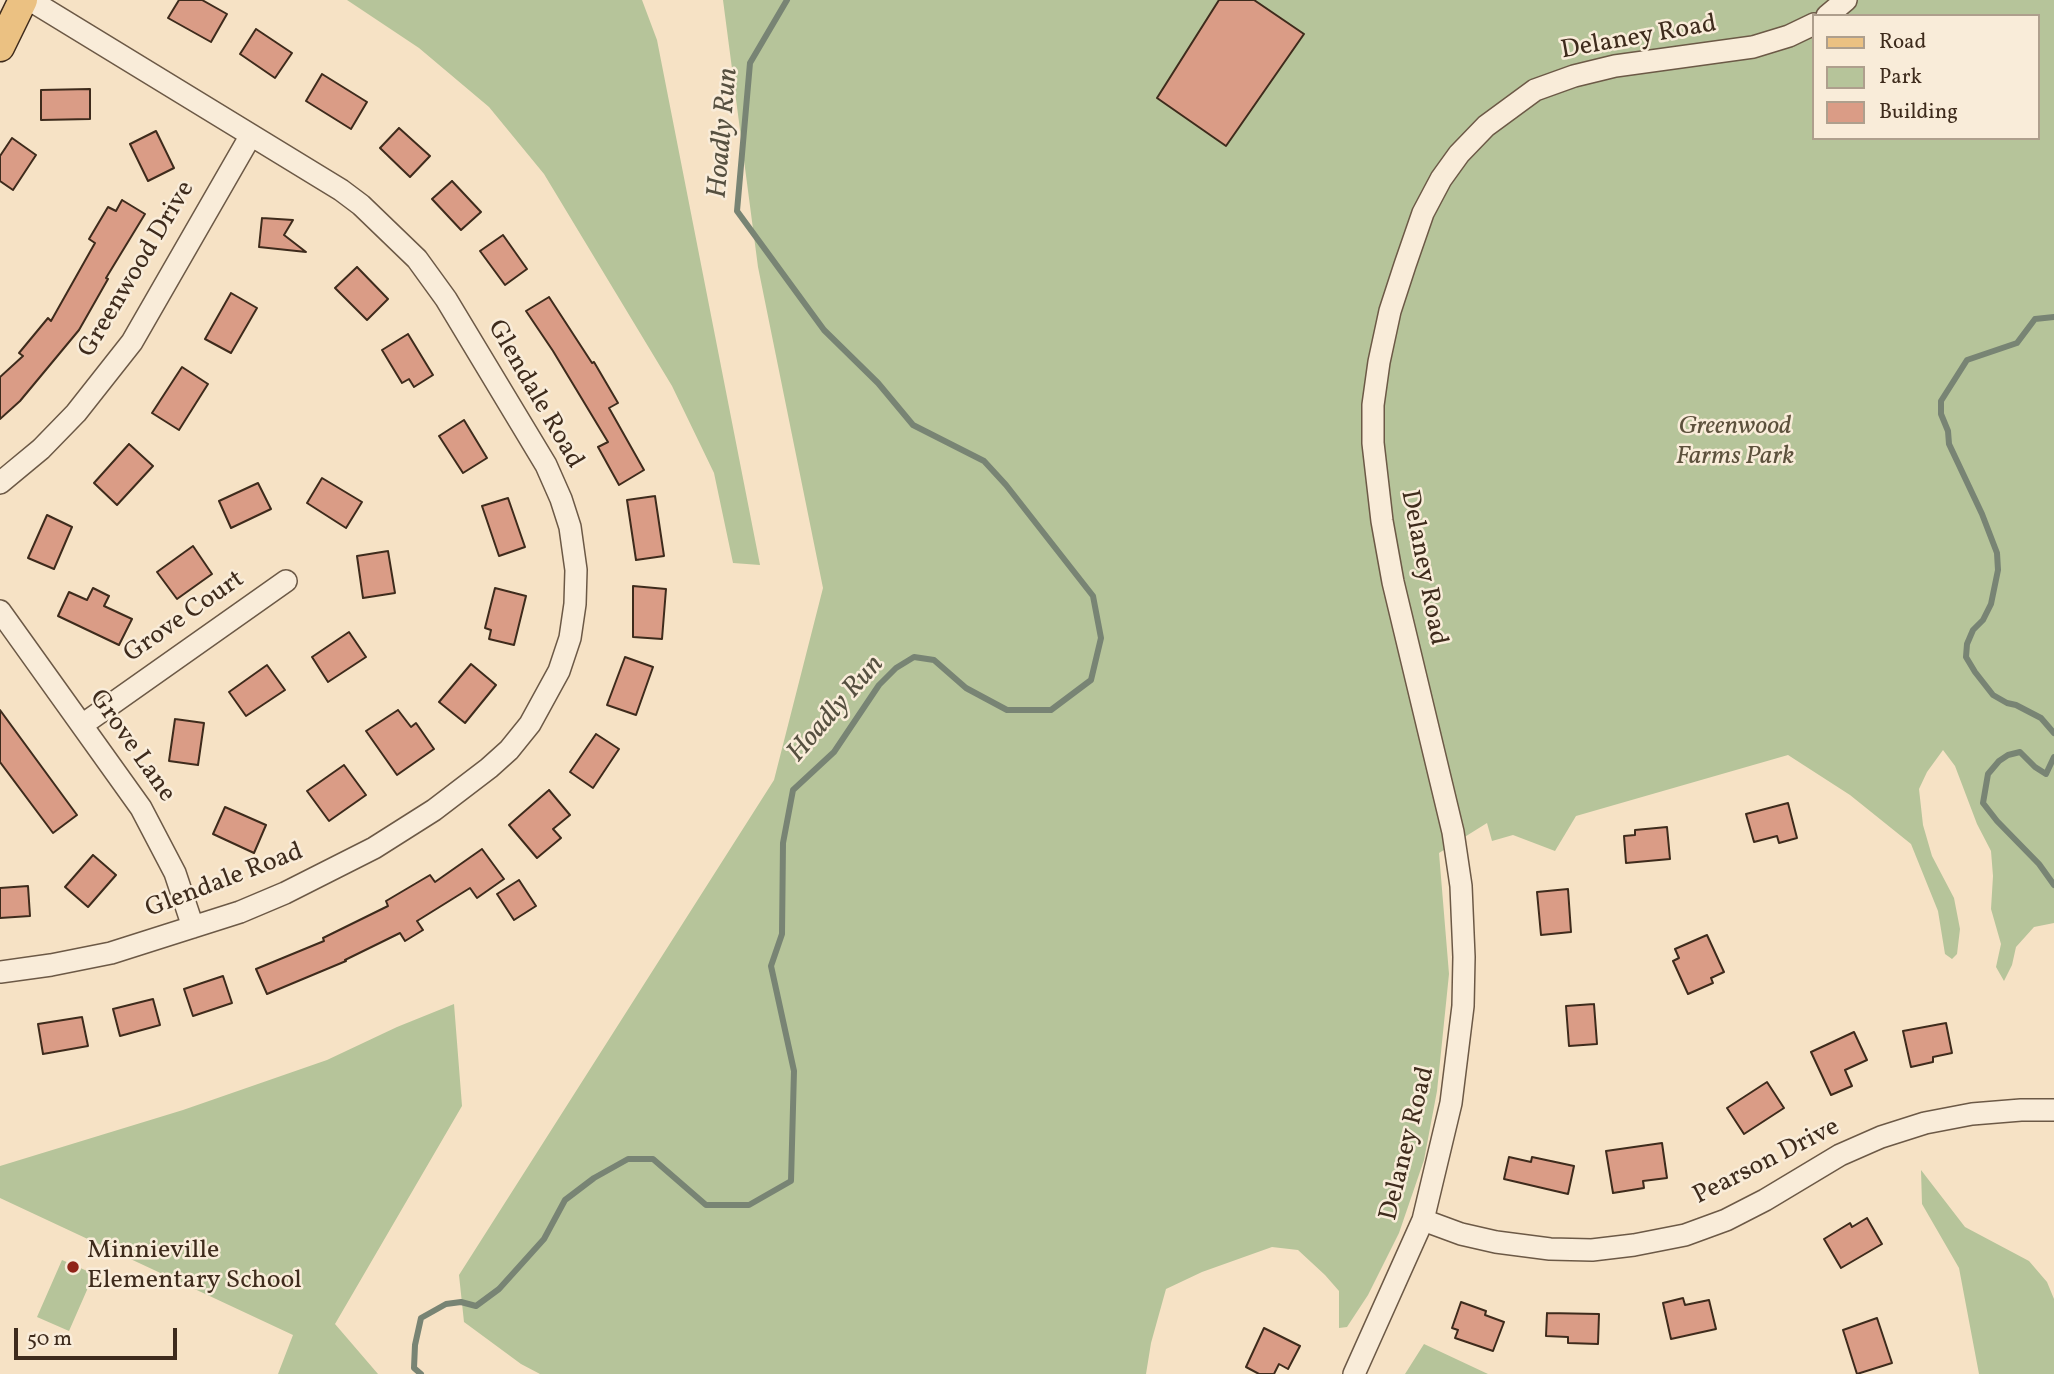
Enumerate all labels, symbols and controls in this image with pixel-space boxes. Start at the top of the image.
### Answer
street label: Delaney Road [1559,10,1719,68]
legend [1812,14,2040,140]
text: Road [1879,28,1926,57]
text: Park [1879,63,1922,92]
water label: Hoadly Run [703,66,747,200]
text: Building [1879,98,1958,127]
street label: Greenwood Drive [73,176,203,364]
street label: Glendale Road [479,315,589,475]
park label: Greenwood Farms Park [1676,412,1794,474]
street label: Delaney Road [1392,488,1452,648]
street label: Grove Court [119,565,251,671]
water label: Hoadly Run [781,650,893,770]
street label: Grove Lane [81,685,181,809]
street label: Glendale Road [142,838,308,926]
street label: Delaney Road [1375,1064,1443,1224]
street label: Pearson Drive [1689,1113,1845,1213]
place label: Minnieville Elementary School [87,1236,302,1298]
marker: Minnieville Elementary School [65,1259,81,1275]
scale bar [18,1314,180,1358]
text: 50 m [27,1325,72,1354]

